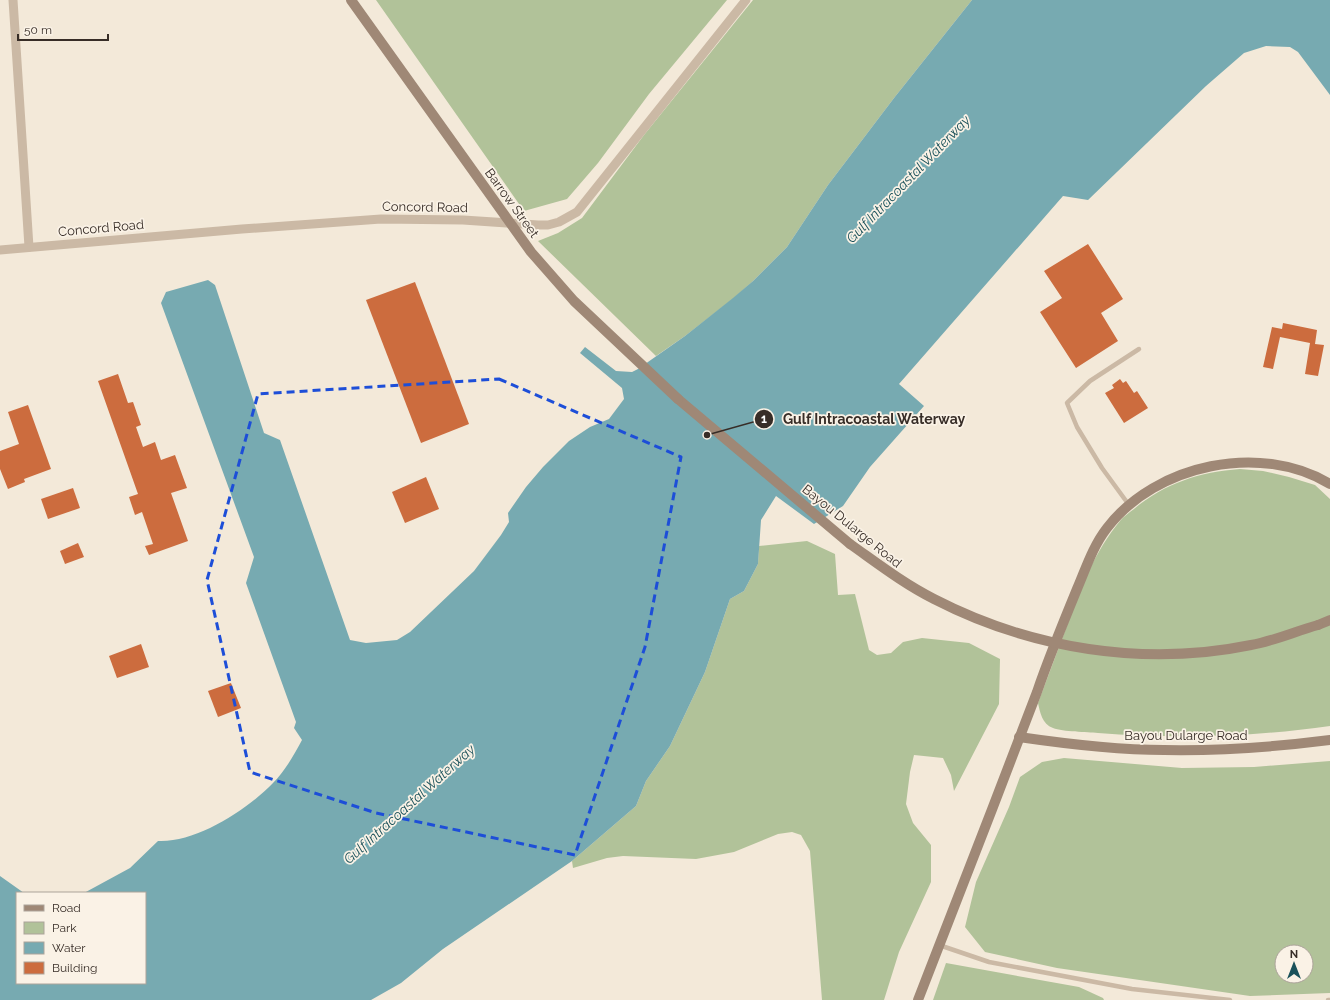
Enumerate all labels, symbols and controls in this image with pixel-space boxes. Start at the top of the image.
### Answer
scale bar [18,16,108,42]
text: 50 m [24,23,52,37]
water label: Gulf Intracoastal Waterway [843,111,974,246]
street label: Barrow Street [482,166,542,241]
street label: Concord Road [382,199,468,215]
street label: Concord Road [58,217,144,239]
callout: Gulf Intracoastal Waterway [754,406,974,432]
text: Gulf Intracoastal Waterway [783,411,965,427]
text: 1 [761,412,767,426]
street label: Bayou Dularge Road [799,481,905,571]
street label: Bayou Dularge Road [1124,728,1248,743]
water label: Gulf Intracoastal Waterway [340,740,479,867]
legend [16,892,146,984]
text: Road [52,901,81,915]
text: Park [52,921,77,935]
text: Water [52,941,86,955]
north arrow [1274,944,1314,984]
text: N [1290,948,1298,961]
text: Building [52,961,98,975]

